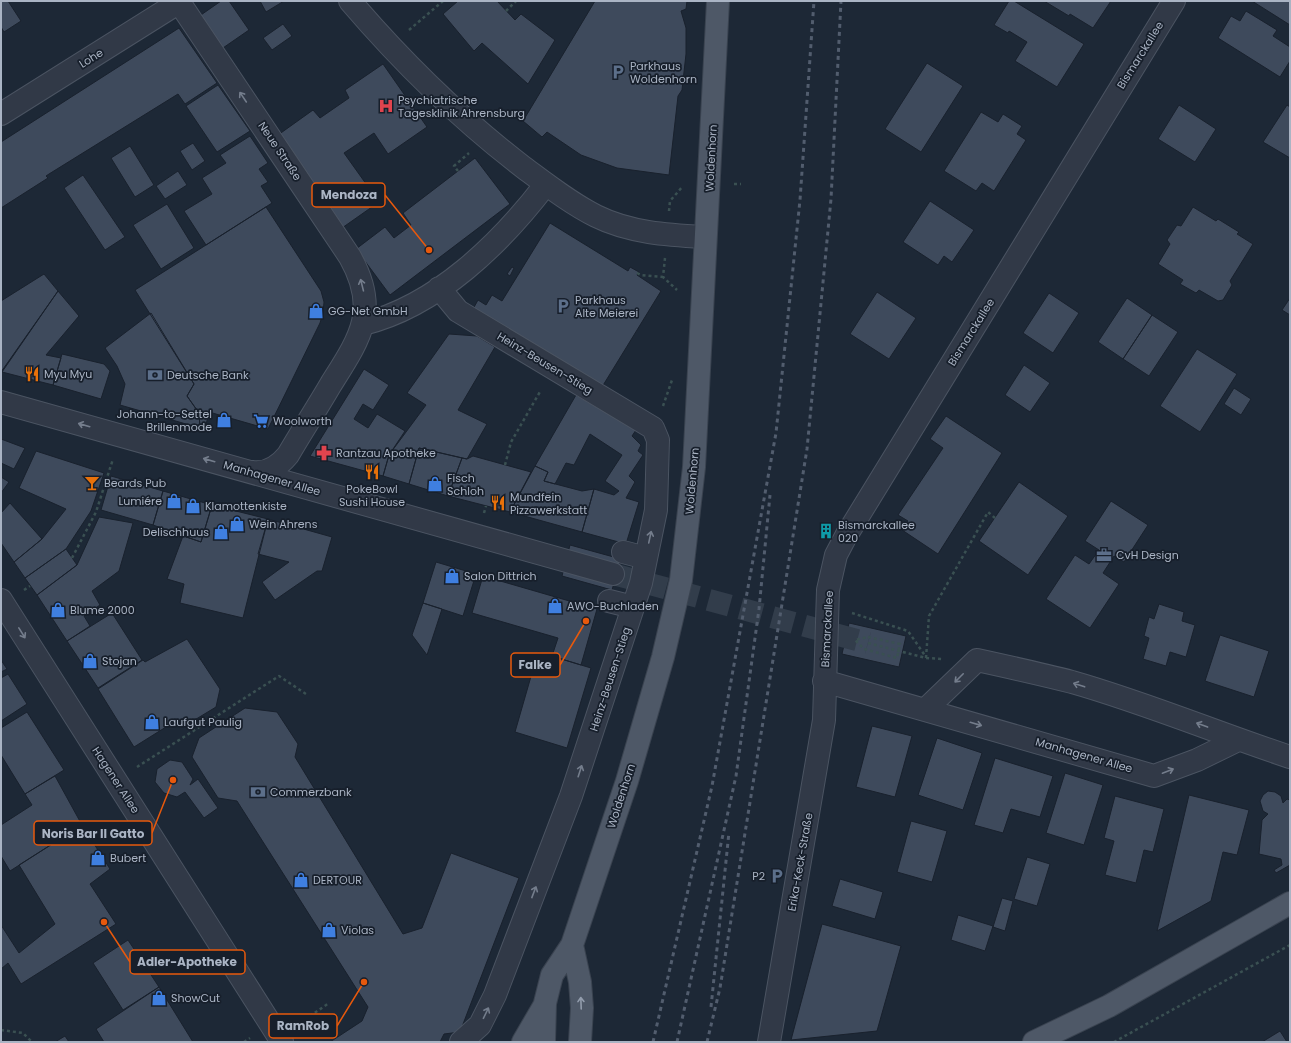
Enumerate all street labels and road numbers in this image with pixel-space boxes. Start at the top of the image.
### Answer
street label: Bismarckallee [1113,18,1167,92]
street label: Lohe [76,44,106,72]
street label: Neue Straße [254,118,306,184]
street label: Woldenhorn [701,124,721,192]
street label: Bismarckallee [944,295,998,369]
street label: Heinz-Beusen-Stieg [494,328,596,398]
street label: Woldenhorn [681,447,703,515]
street label: Manhagener Allee [222,457,322,500]
street label: Bismarckallee [817,590,837,668]
street label: Heinz-Beusen-Stieg [586,625,634,733]
street label: Manhagener Allee [1034,734,1134,777]
street label: Hagener Allee [88,743,144,817]
street label: Woldenhorn [603,762,639,830]
street label: Erika-Keck-Straße [783,811,817,913]

